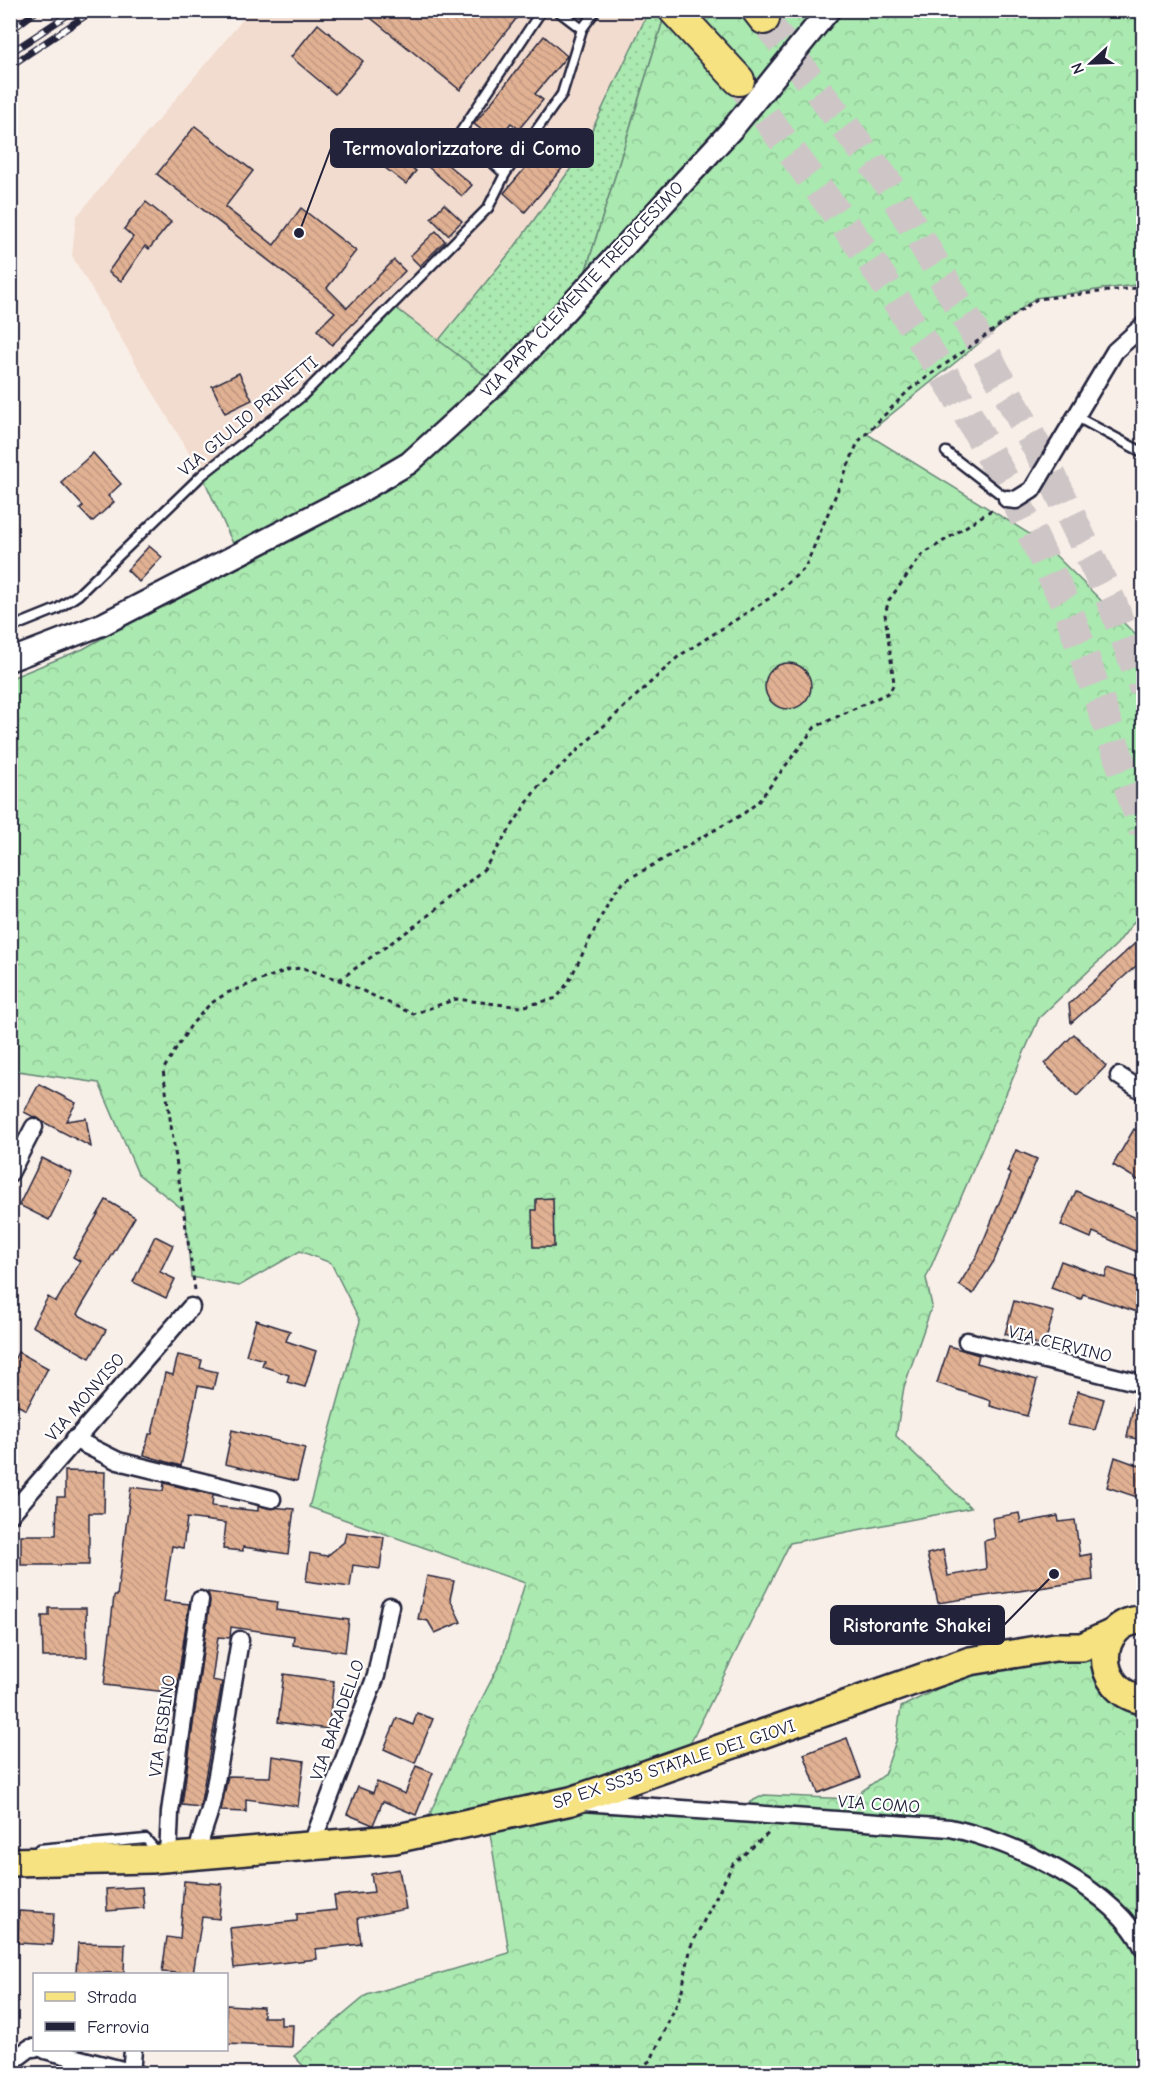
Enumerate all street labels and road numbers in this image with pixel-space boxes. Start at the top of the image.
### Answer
street label: VIA PAPA CLEMENTE TREDICESIMO [477,177,688,402]
street label: VIA GIULIO PRINETTI [174,352,322,481]
street label: VIA CERVINO [1006,1321,1114,1367]
street label: VIA MONVISO [41,1349,129,1446]
street label: VIA BARADELLO [306,1657,369,1784]
street label: VIA BISBINO [145,1674,180,1779]
street label: SP EX SS35 STATALE DEI GIOVI [550,1715,798,1814]
street label: VIA COMO [837,1791,921,1818]

